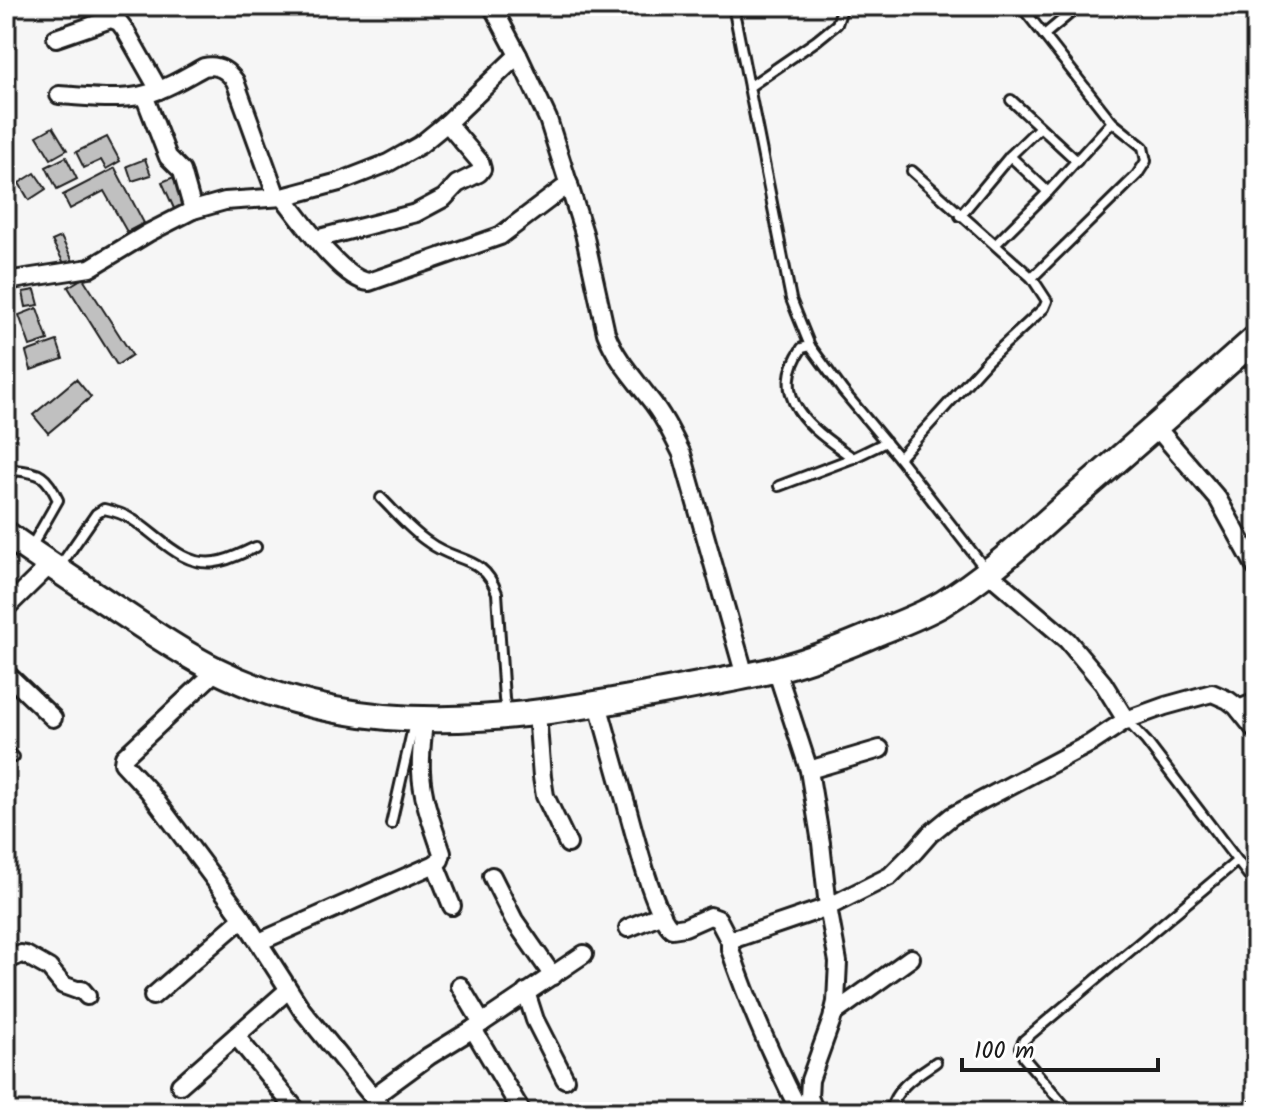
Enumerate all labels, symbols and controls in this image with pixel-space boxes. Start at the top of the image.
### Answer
scale bar [962,1022,1158,1072]
text: 100 m [974,1032,1034,1071]

